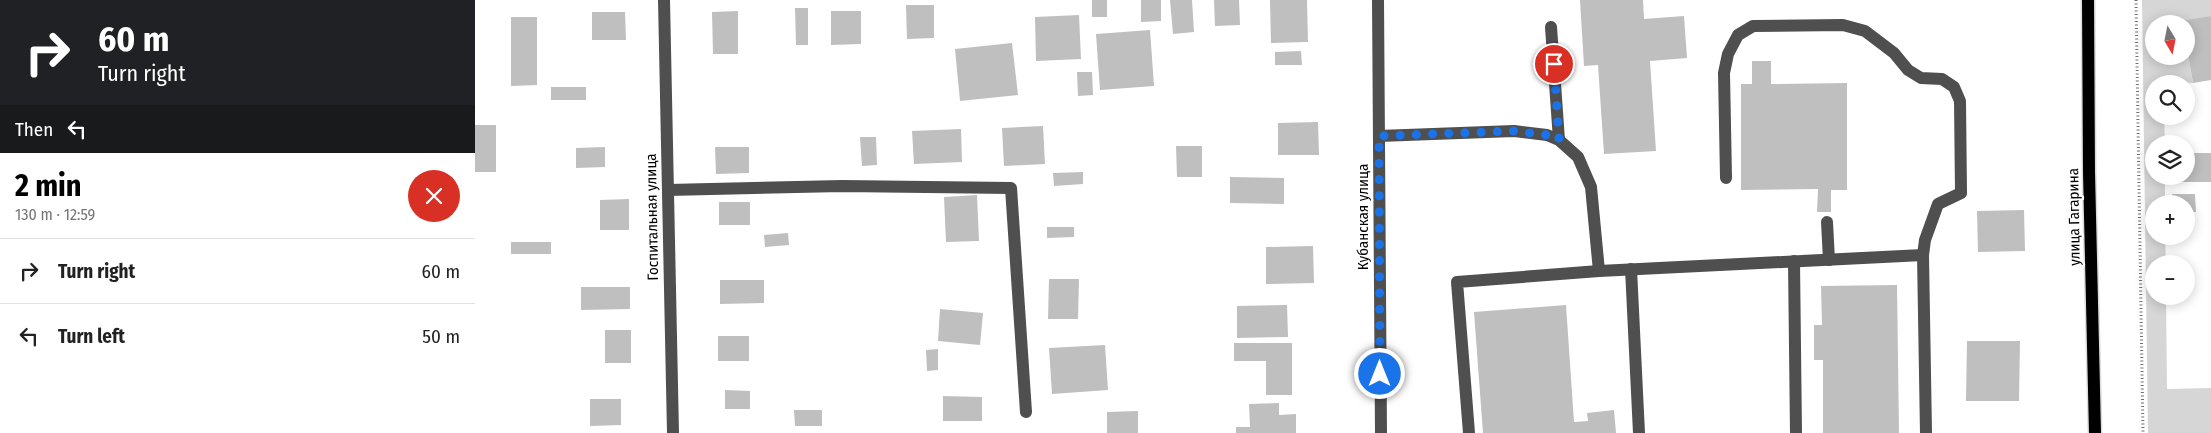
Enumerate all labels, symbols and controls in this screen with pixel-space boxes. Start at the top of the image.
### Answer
north arrow [2145,15,2195,65]
map controls [2145,15,2195,305]
text: 60 m [98,18,169,60]
icon: right [15,20,80,85]
pin [1533,43,1575,85]
icon: arrive [1540,50,1568,78]
text: Turn right [98,60,186,87]
button: search [2145,75,2195,125]
icon: left [63,115,91,143]
text: Then [15,118,53,141]
button: layers [2145,135,2195,185]
street label: Госпитальная улица [642,153,662,281]
street label: Кубанская улица [1354,164,1372,270]
text: 2 min [15,168,82,204]
street label: улица Гагарина [2064,168,2084,266]
button: close [408,170,460,222]
button: + [2145,195,2195,245]
text: 130 m · 12:59 [15,205,95,224]
button: − [2145,255,2195,305]
icon: right [15,257,43,285]
text: Turn right [58,260,135,283]
text: 60 m [422,260,460,283]
icon: left [15,322,43,350]
text: Turn left [58,325,125,348]
text: 50 m [422,325,460,348]
position arrow [1353,347,1405,399]

